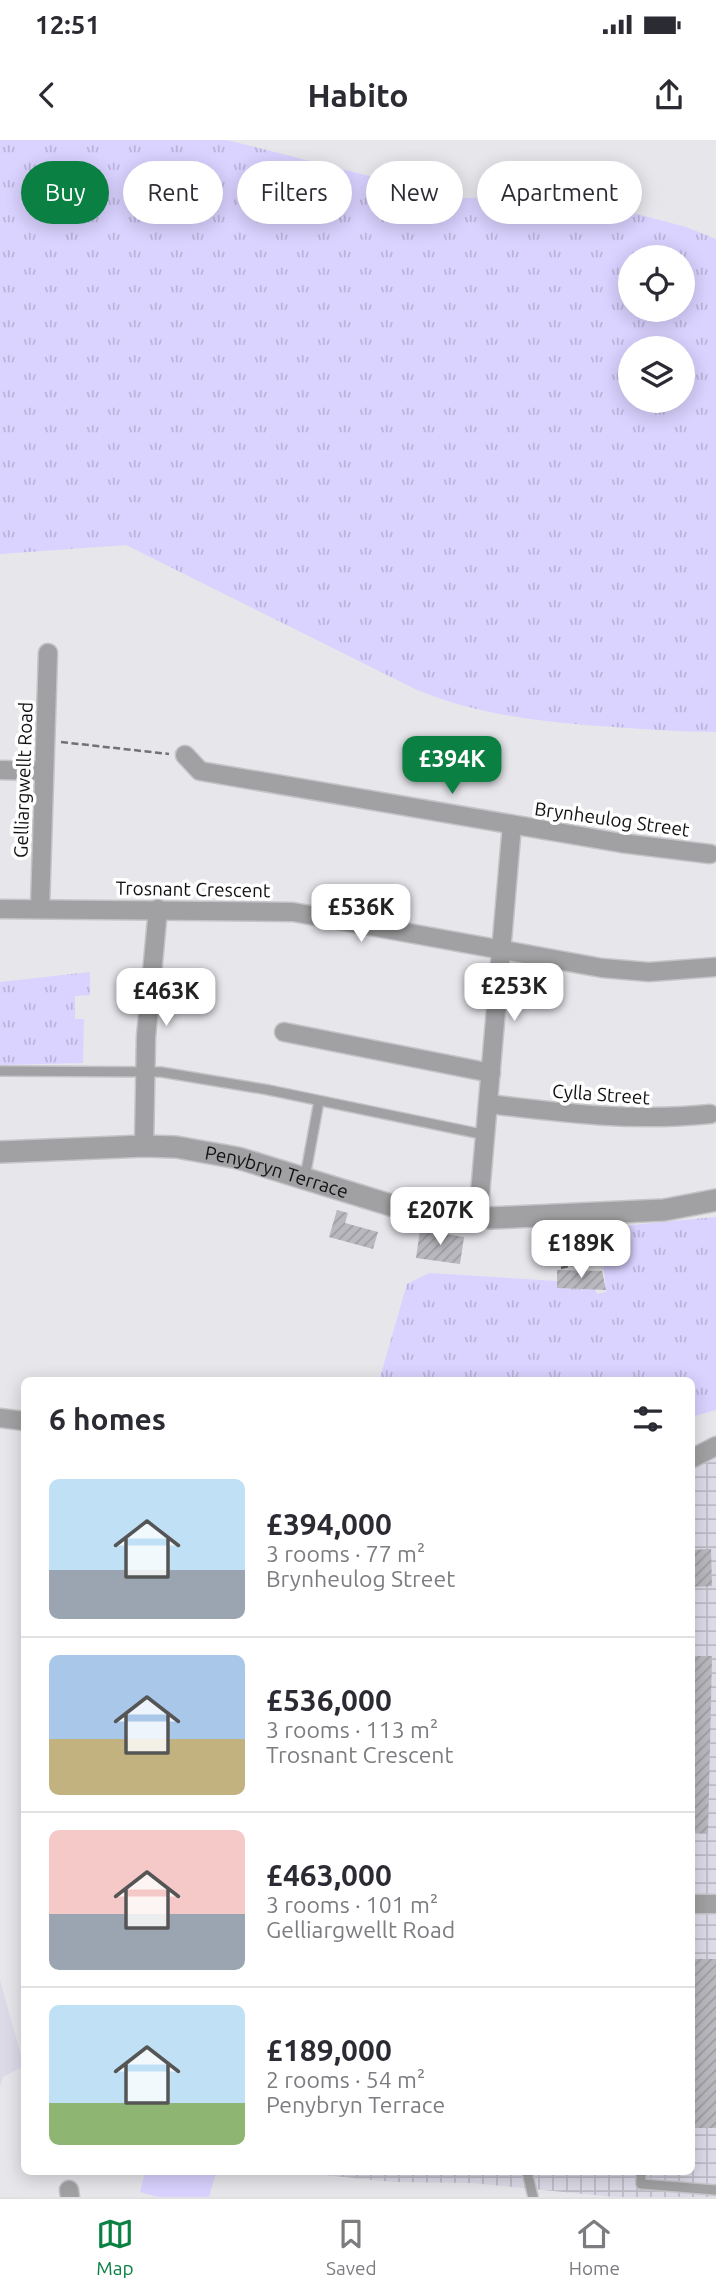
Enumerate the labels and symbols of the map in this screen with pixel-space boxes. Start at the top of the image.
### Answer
street label: Gelliargwellt Road [9,702,37,858]
pin: £394K [403,736,501,796]
street label: Brynheulog Street [533,797,691,841]
street label: Trosnant Crescent [115,877,271,901]
pin: £536K [312,884,410,944]
pin: £253K [465,964,563,1023]
pin: £463K [117,968,215,1028]
street label: Cylla Street [551,1080,651,1108]
street label: Penybryn Terrace [203,1141,351,1202]
pin: £207K [391,1188,489,1247]
pin: £189K [532,1220,630,1280]

